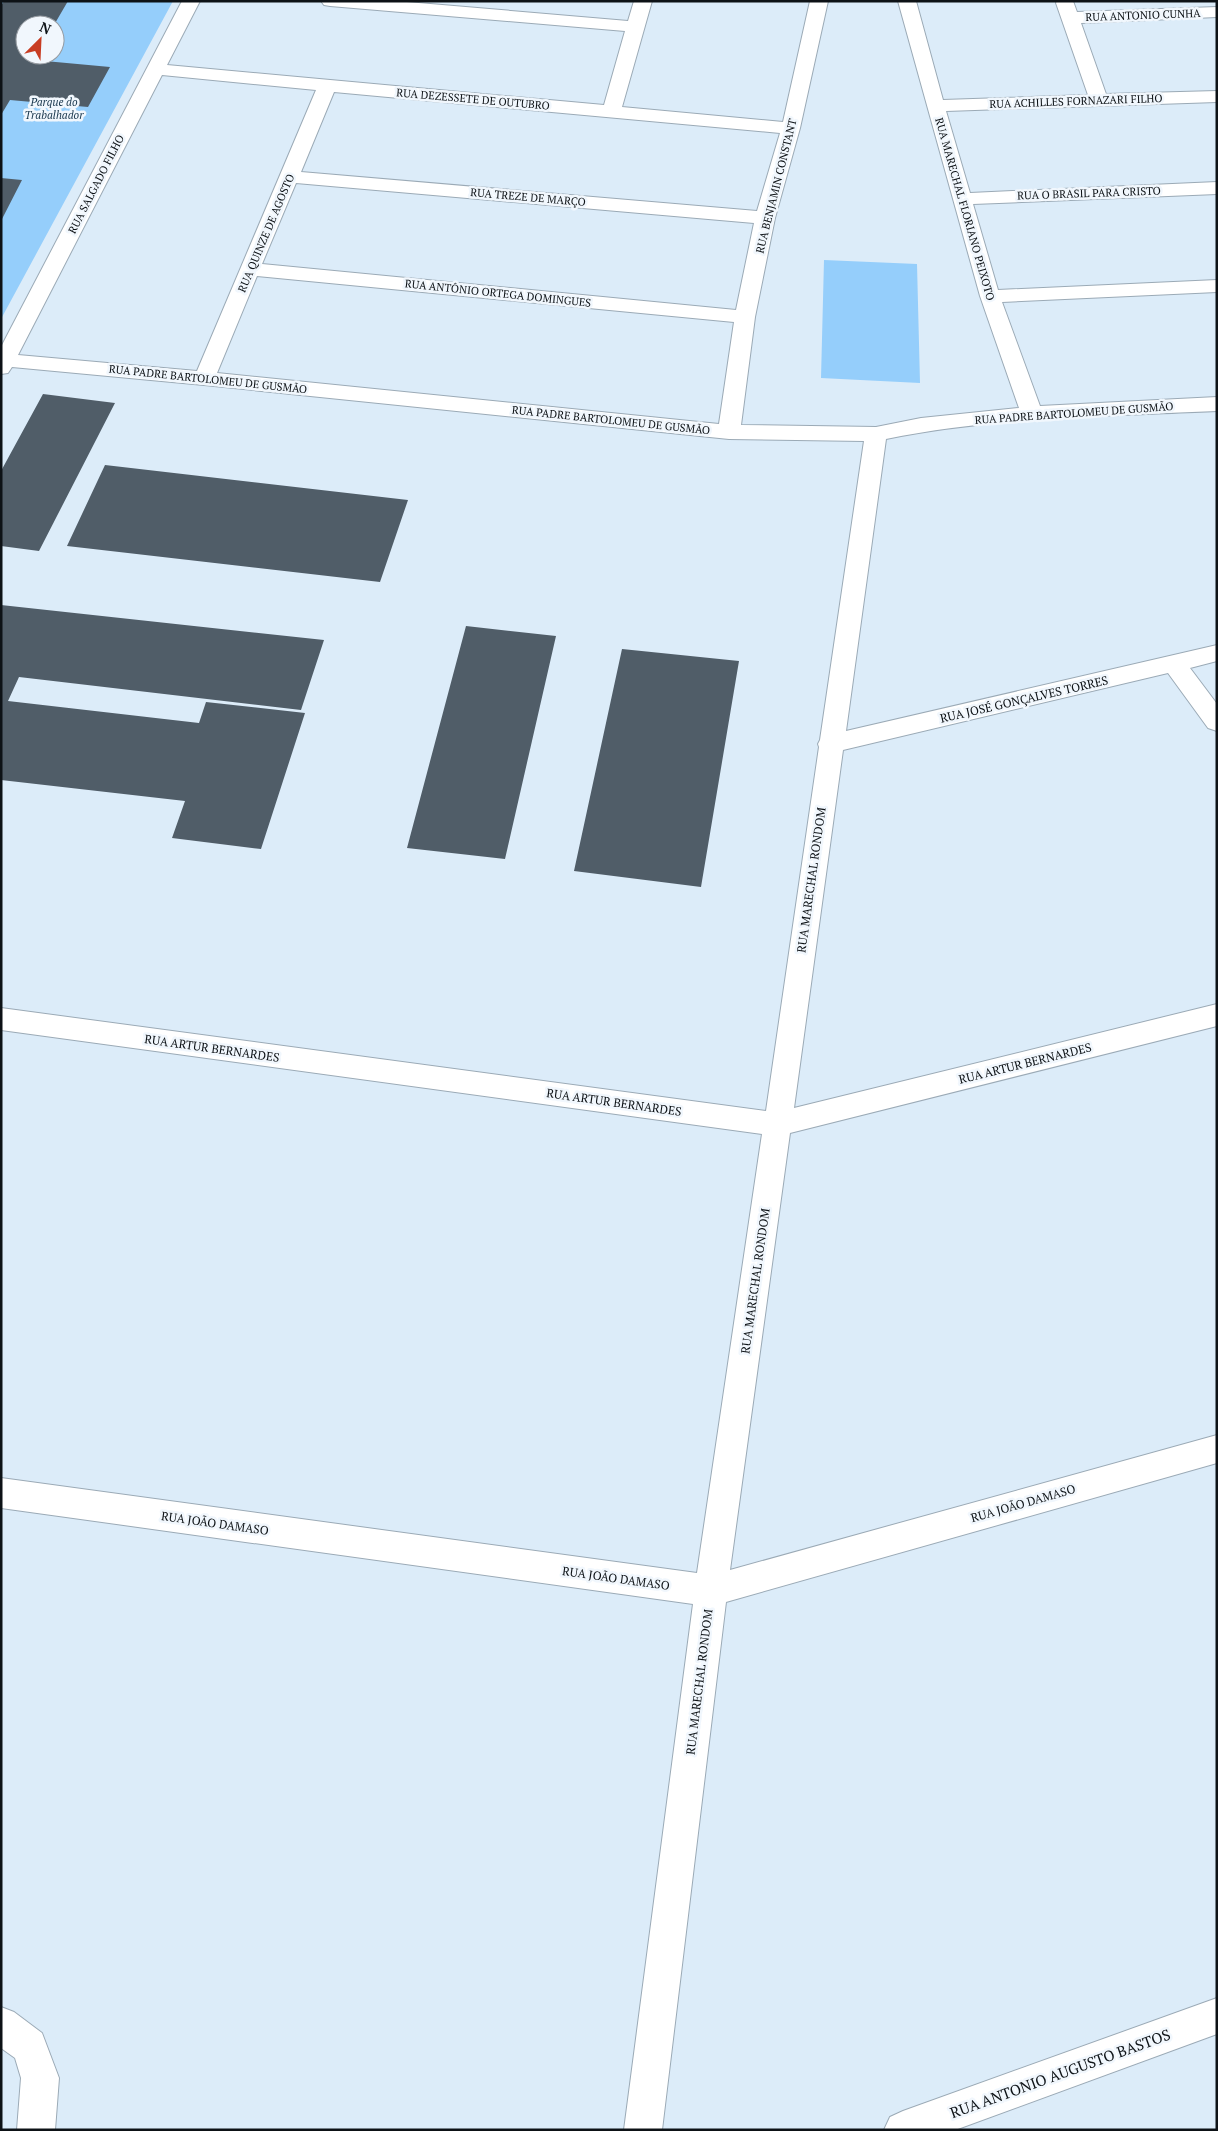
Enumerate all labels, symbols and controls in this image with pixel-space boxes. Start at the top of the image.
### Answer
street label: RUA ANTONIO CUNHA [1085,6,1201,24]
north arrow [15,15,65,65]
text: N [37,17,55,39]
street label: RUA DEZESSETE DE OUTUBRO [396,85,550,113]
street label: RUA ACHILLES FORNAZARI FILHO [989,91,1163,111]
park label: Parque do Trabalhador [25,95,84,122]
street label: RUA MARECHAL FLORIANO PEIXOTO [932,116,998,302]
street label: RUA BENJAMIN CONSTANT [752,117,800,255]
street label: RUA SALGADO FILHO [65,132,127,236]
street label: RUA QUINZE DE AGOSTO [235,172,297,294]
street label: RUA O BRASIL PARA CRISTO [1017,183,1161,203]
street label: RUA TREZE DE MARÇO [470,185,586,209]
street label: RUA ANTÔNIO ORTEGA DOMINGUES [404,276,592,310]
street label: RUA PADRE BARTOLOMEU DE GUSMÃO [108,362,308,396]
street label: RUA PADRE BARTOLOMEU DE GUSMÃO [974,399,1174,427]
street label: RUA PADRE BARTOLOMEU DE GUSMÃO [511,403,711,437]
street label: RUA JOSÉ GONÇALVES TORRES [938,672,1110,726]
street label: RUA MARECHAL RONDOM [793,806,829,954]
street label: RUA ARTUR BERNARDES [144,1031,280,1065]
street label: RUA ARTUR BERNARDES [957,1039,1093,1087]
street label: RUA ARTUR BERNARDES [546,1085,682,1119]
street label: RUA MARECHAL RONDOM [737,1207,773,1355]
street label: RUA JOÃO DAMASO [969,1481,1077,1525]
street label: RUA JOÃO DAMASO [160,1508,270,1538]
street label: RUA JOÃO DAMASO [561,1563,671,1593]
street label: RUA MARECHAL RONDOM [683,1608,715,1756]
street label: RUA ANTONIO AUGUSTO BASTOS [947,2024,1173,2122]

